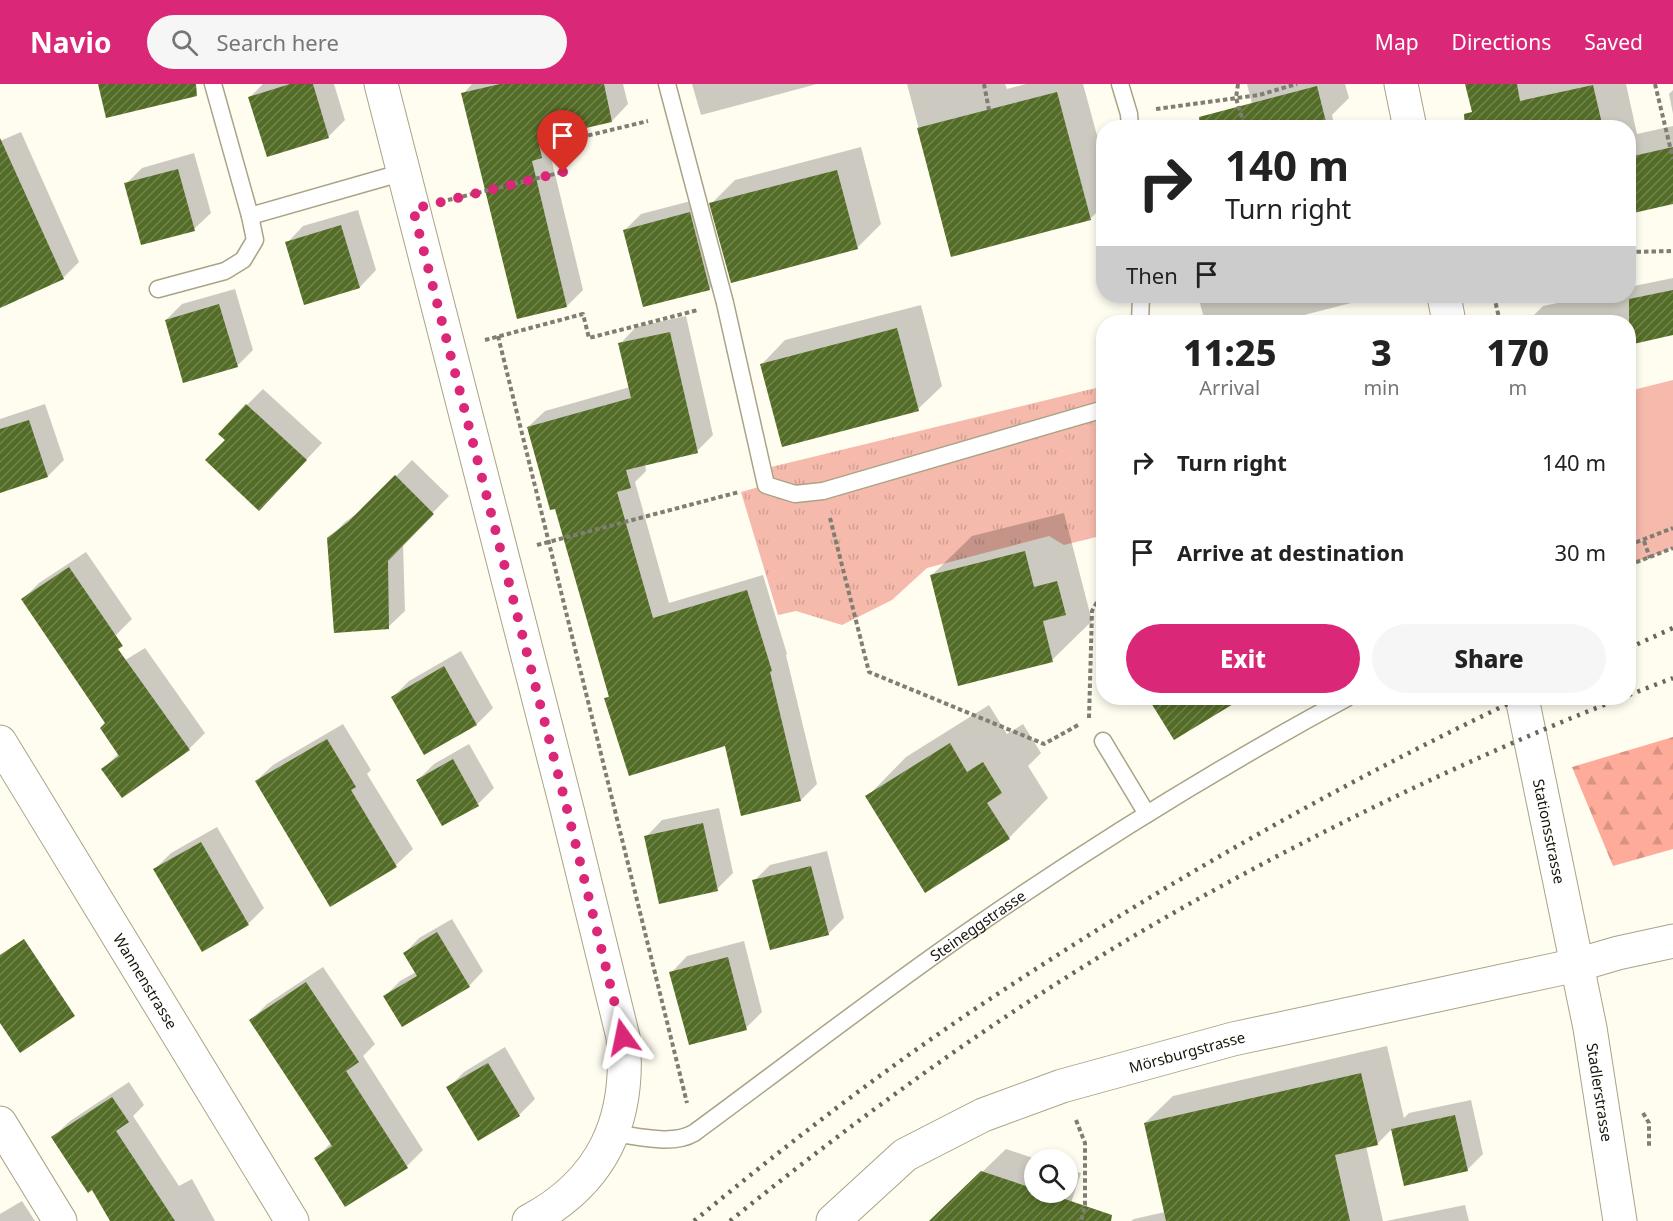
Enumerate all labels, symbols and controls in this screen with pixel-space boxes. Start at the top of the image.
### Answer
search box [147,15,567,69]
text: Navio [30,23,111,61]
icon: search [168,26,201,59]
text: Search here [216,27,339,57]
text: Map [1375,28,1419,56]
text: Directions [1452,28,1551,56]
text: Saved [1584,28,1643,56]
pin [537,110,588,172]
icon: arrive [546,119,579,152]
text: 140 m [1225,136,1349,193]
icon: right [1126,144,1204,222]
text: Turn right [1225,190,1351,227]
icon: arrive [1190,258,1223,291]
text: Then [1126,260,1178,290]
text: 11:25 [1183,328,1276,377]
text: 3 [1371,328,1392,377]
text: 170 [1487,328,1549,377]
text: Arrival [1199,374,1260,401]
text: min [1363,374,1400,401]
text: m [1508,374,1527,401]
icon: right [1126,446,1159,479]
text: Turn right [1177,447,1287,477]
text: 140 m [1542,447,1606,477]
icon: arrive [1126,536,1159,569]
text: Arrive at destination [1177,537,1404,567]
text: 30 m [1555,537,1606,567]
button: Exit [1126,624,1360,693]
button: Share [1372,624,1606,693]
street label: Stationsstrasse [1529,777,1570,885]
street label: Steineggstrasse [926,885,1029,965]
street label: Wannenstrasse [109,930,182,1032]
position arrow [591,1005,655,1069]
street label: Mörsburgstrasse [1127,1027,1247,1077]
street label: Stadlerstrasse [1582,1042,1618,1143]
map controls [1024,1149,1078,1203]
button: search [1024,1149,1078,1203]

